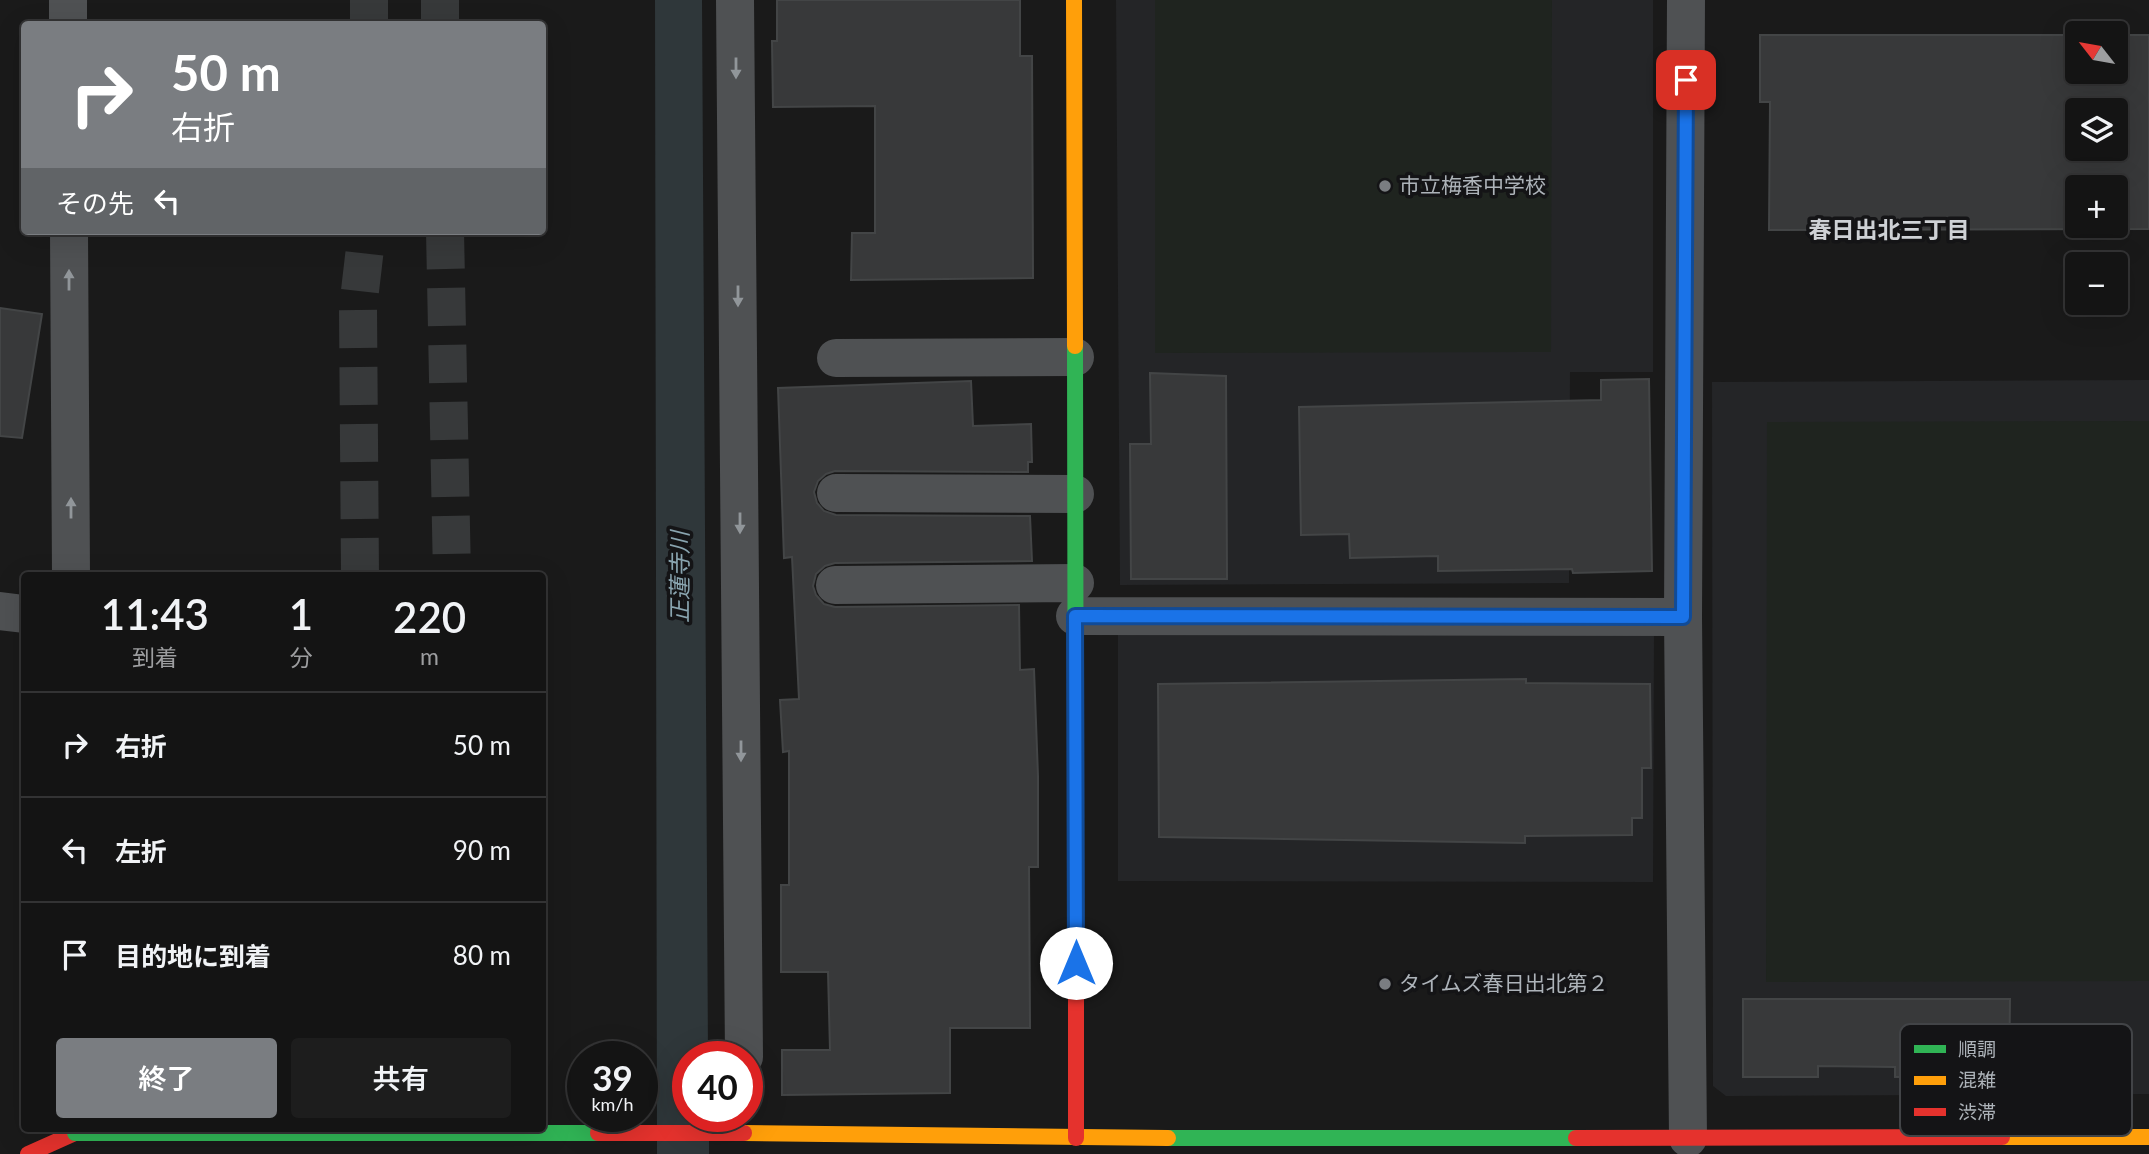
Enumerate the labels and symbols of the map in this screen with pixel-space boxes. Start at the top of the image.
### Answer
north arrow [2065,21,2128,84]
pin [1656,50,1716,110]
one-way arrow [730,57,742,79]
place label: 市立梅香中学校 [1399,172,1546,197]
marker: 市立梅香中学校 [1377,178,1393,194]
district label: 春日出北三丁目 [1809,215,1970,243]
one-way arrow [63,269,75,291]
one-way arrow [732,285,744,307]
one-way arrow [65,496,77,518]
one-way arrow [734,512,745,534]
water label: 正蓮寺川 [665,528,693,623]
one-way arrow [735,740,747,762]
position arrow [1039,926,1113,1000]
place label: タイムズ春日出北第２ [1399,970,1609,995]
marker: タイムズ春日出北第２ [1377,976,1393,992]
legend [1900,1024,2132,1136]
text: 順調 [1958,1037,1996,1060]
speed limit sign: 40 [672,1041,763,1132]
text: 混雑 [1958,1068,1996,1091]
text: 渋滞 [1958,1100,1996,1123]

